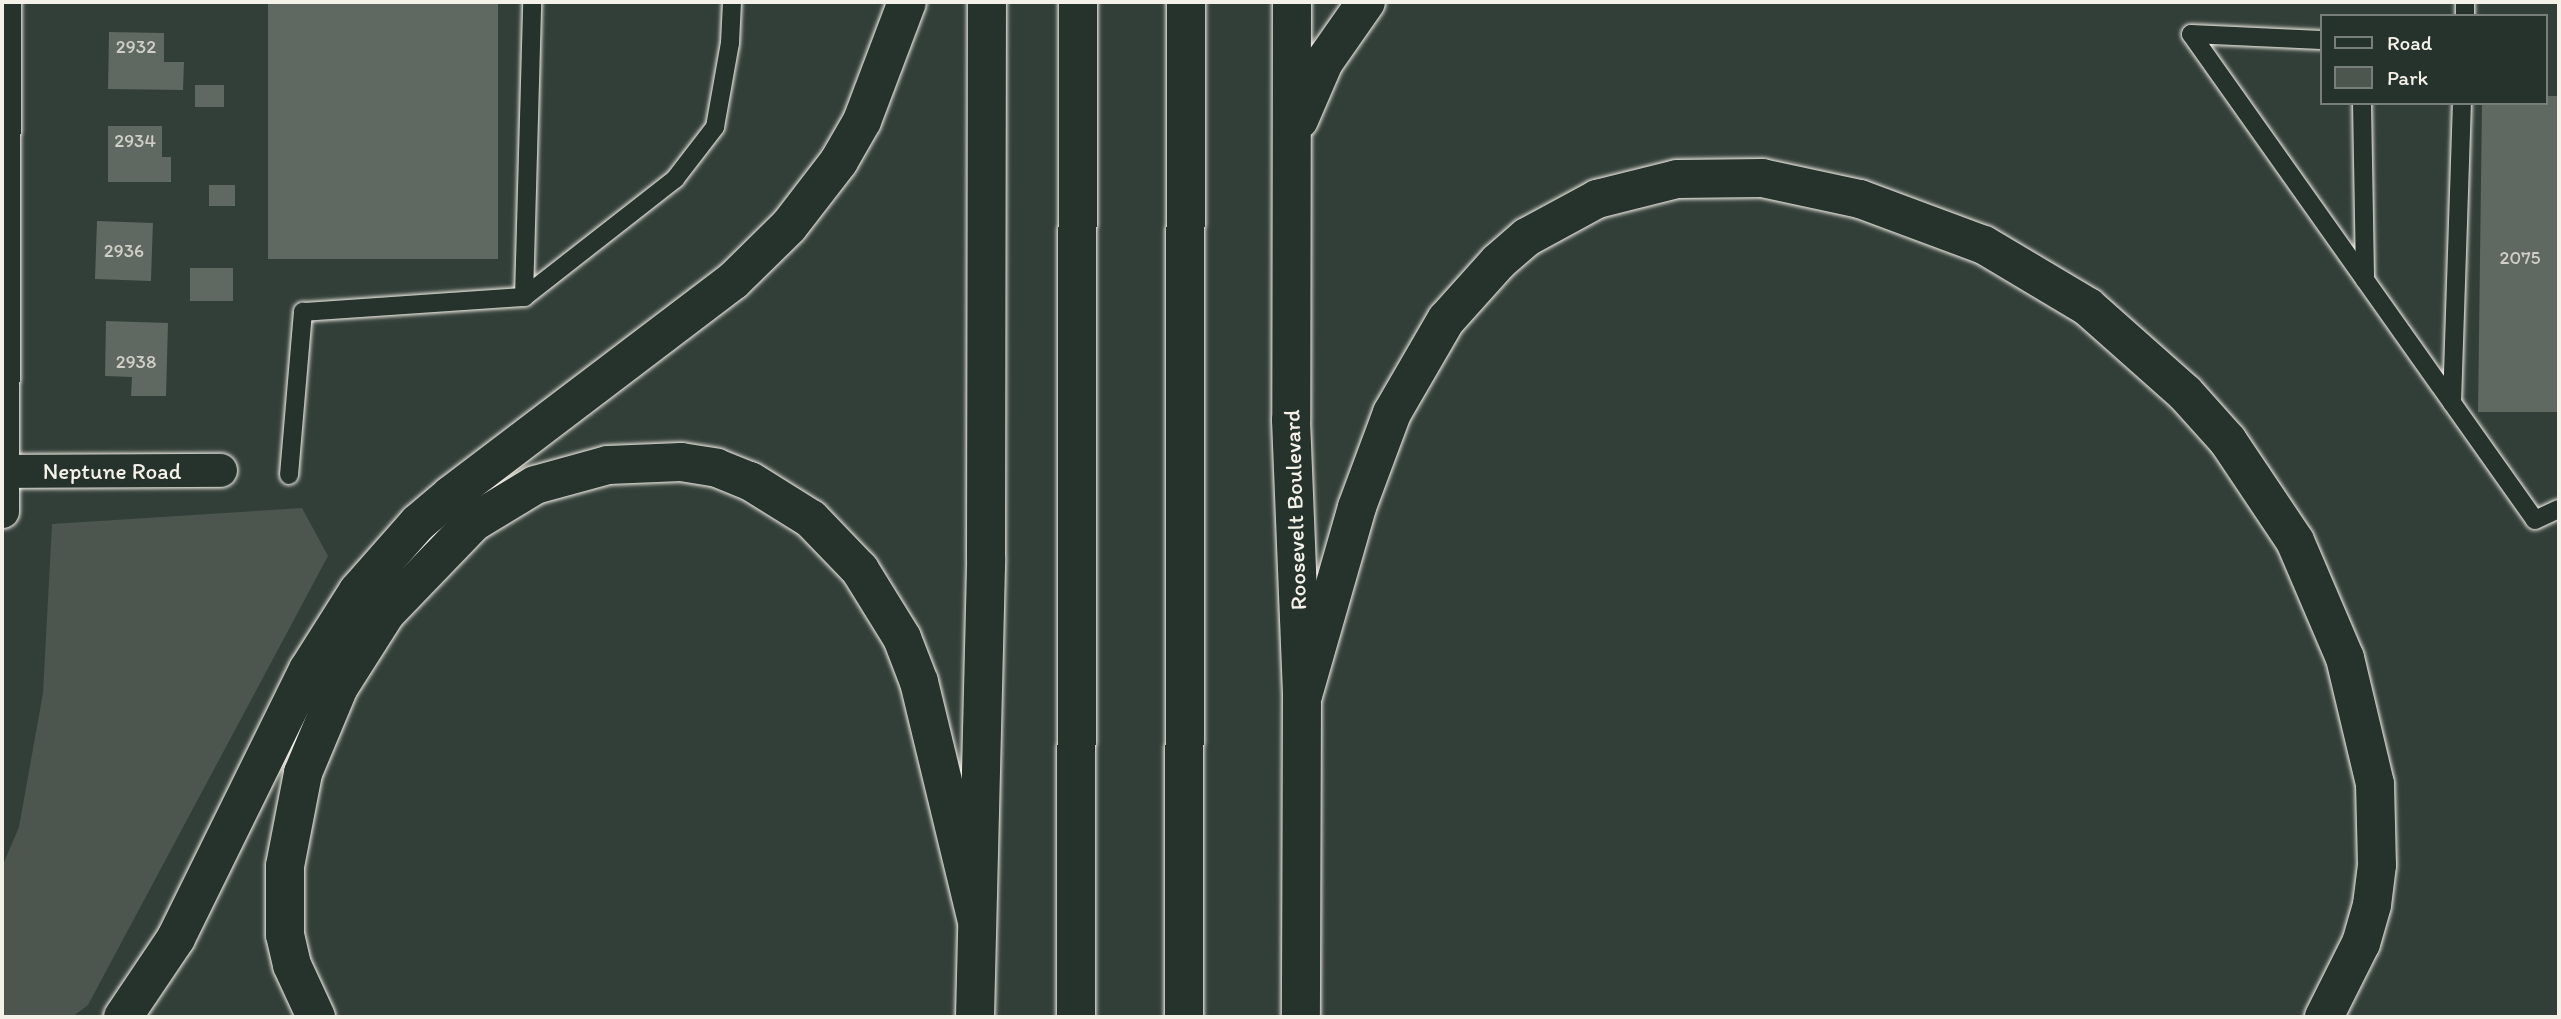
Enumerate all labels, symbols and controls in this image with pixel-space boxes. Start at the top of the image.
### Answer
legend [2320,14,2547,105]
text: Road [2387,30,2432,55]
house number: 2932 [116,36,156,58]
text: Park [2387,65,2428,90]
house number: 2934 [114,130,156,152]
house number: 2936 [104,240,144,262]
house number: 2075 [2499,247,2541,269]
house number: 2938 [116,351,156,373]
street label: Roosevelt Boulevard [1278,409,1312,611]
street label: Neptune Road [43,457,181,485]

